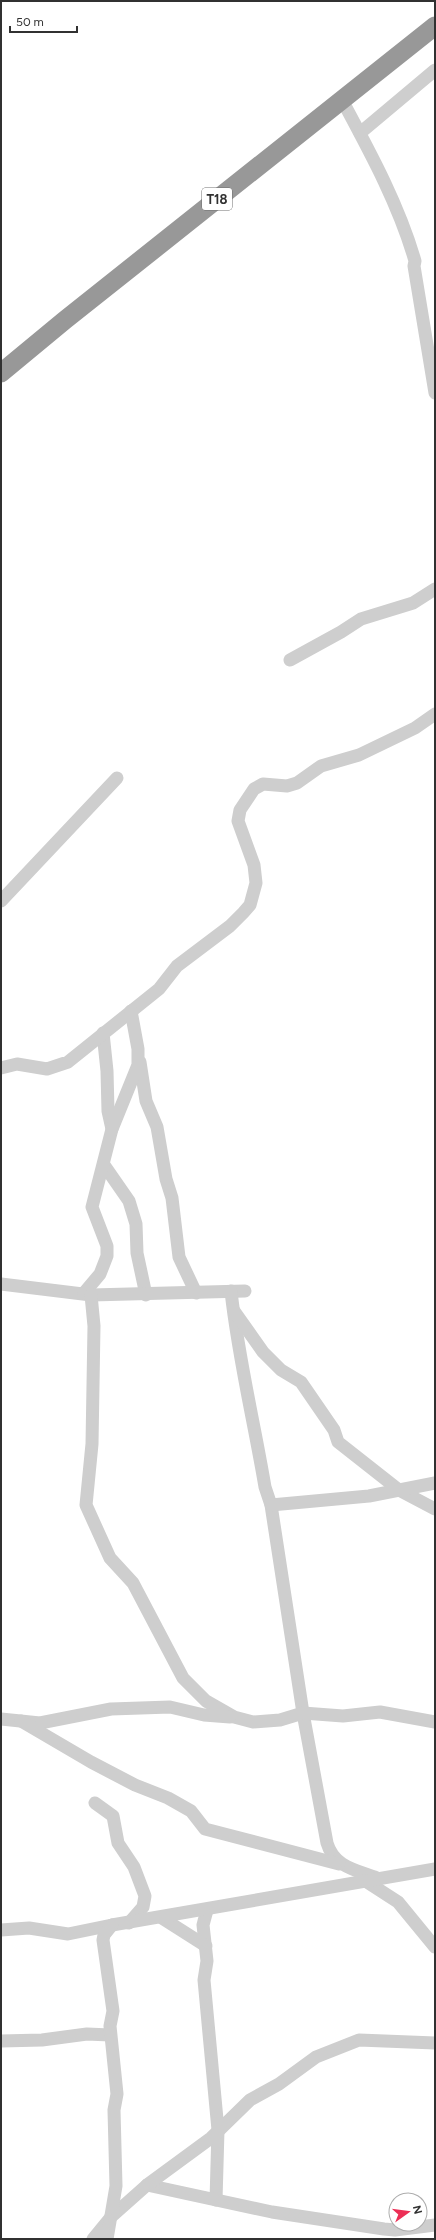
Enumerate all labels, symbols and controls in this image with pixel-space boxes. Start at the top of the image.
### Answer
scale bar [10,8,77,34]
text: 50 m [16,15,44,29]
road number: T18 [202,188,232,210]
north arrow [388,2192,428,2232]
text: N [410,2204,425,2215]

